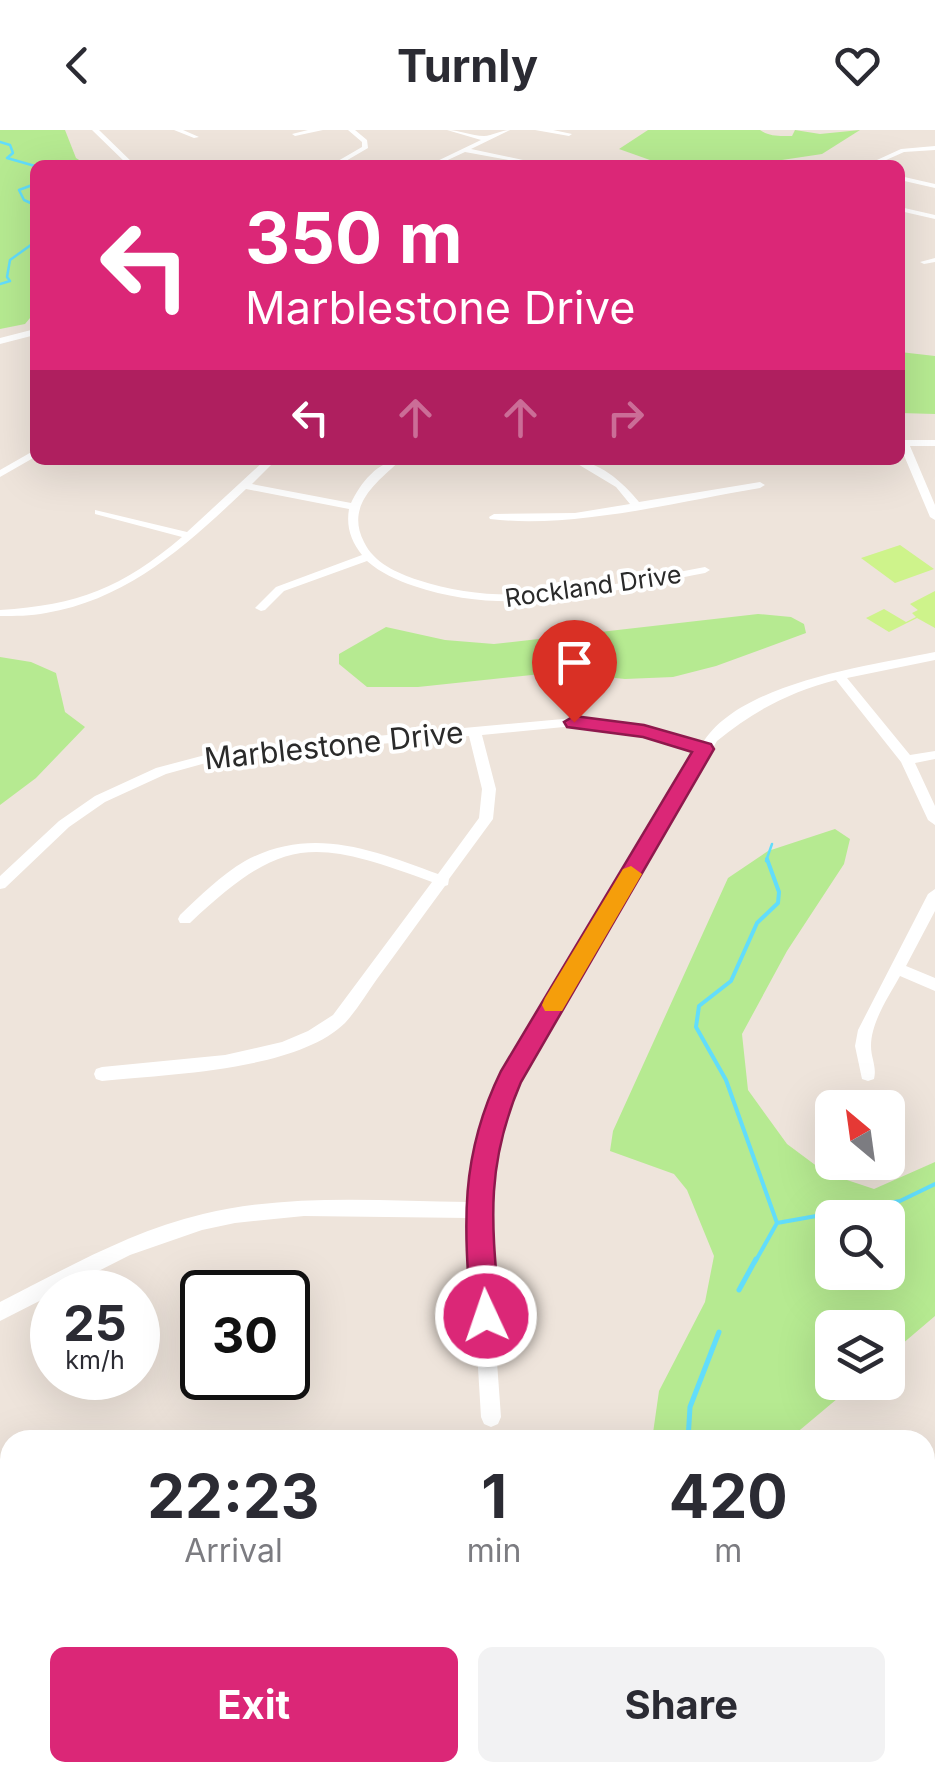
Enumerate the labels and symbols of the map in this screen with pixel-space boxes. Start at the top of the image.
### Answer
street label: Rockland Drive [503,559,683,613]
pin [532,620,617,723]
street label: Marblestone Drive [203,714,465,777]
north arrow [815,1090,905,1180]
position arrow [434,1264,538,1368]
speed limit sign: 30 [180,1270,310,1400]

